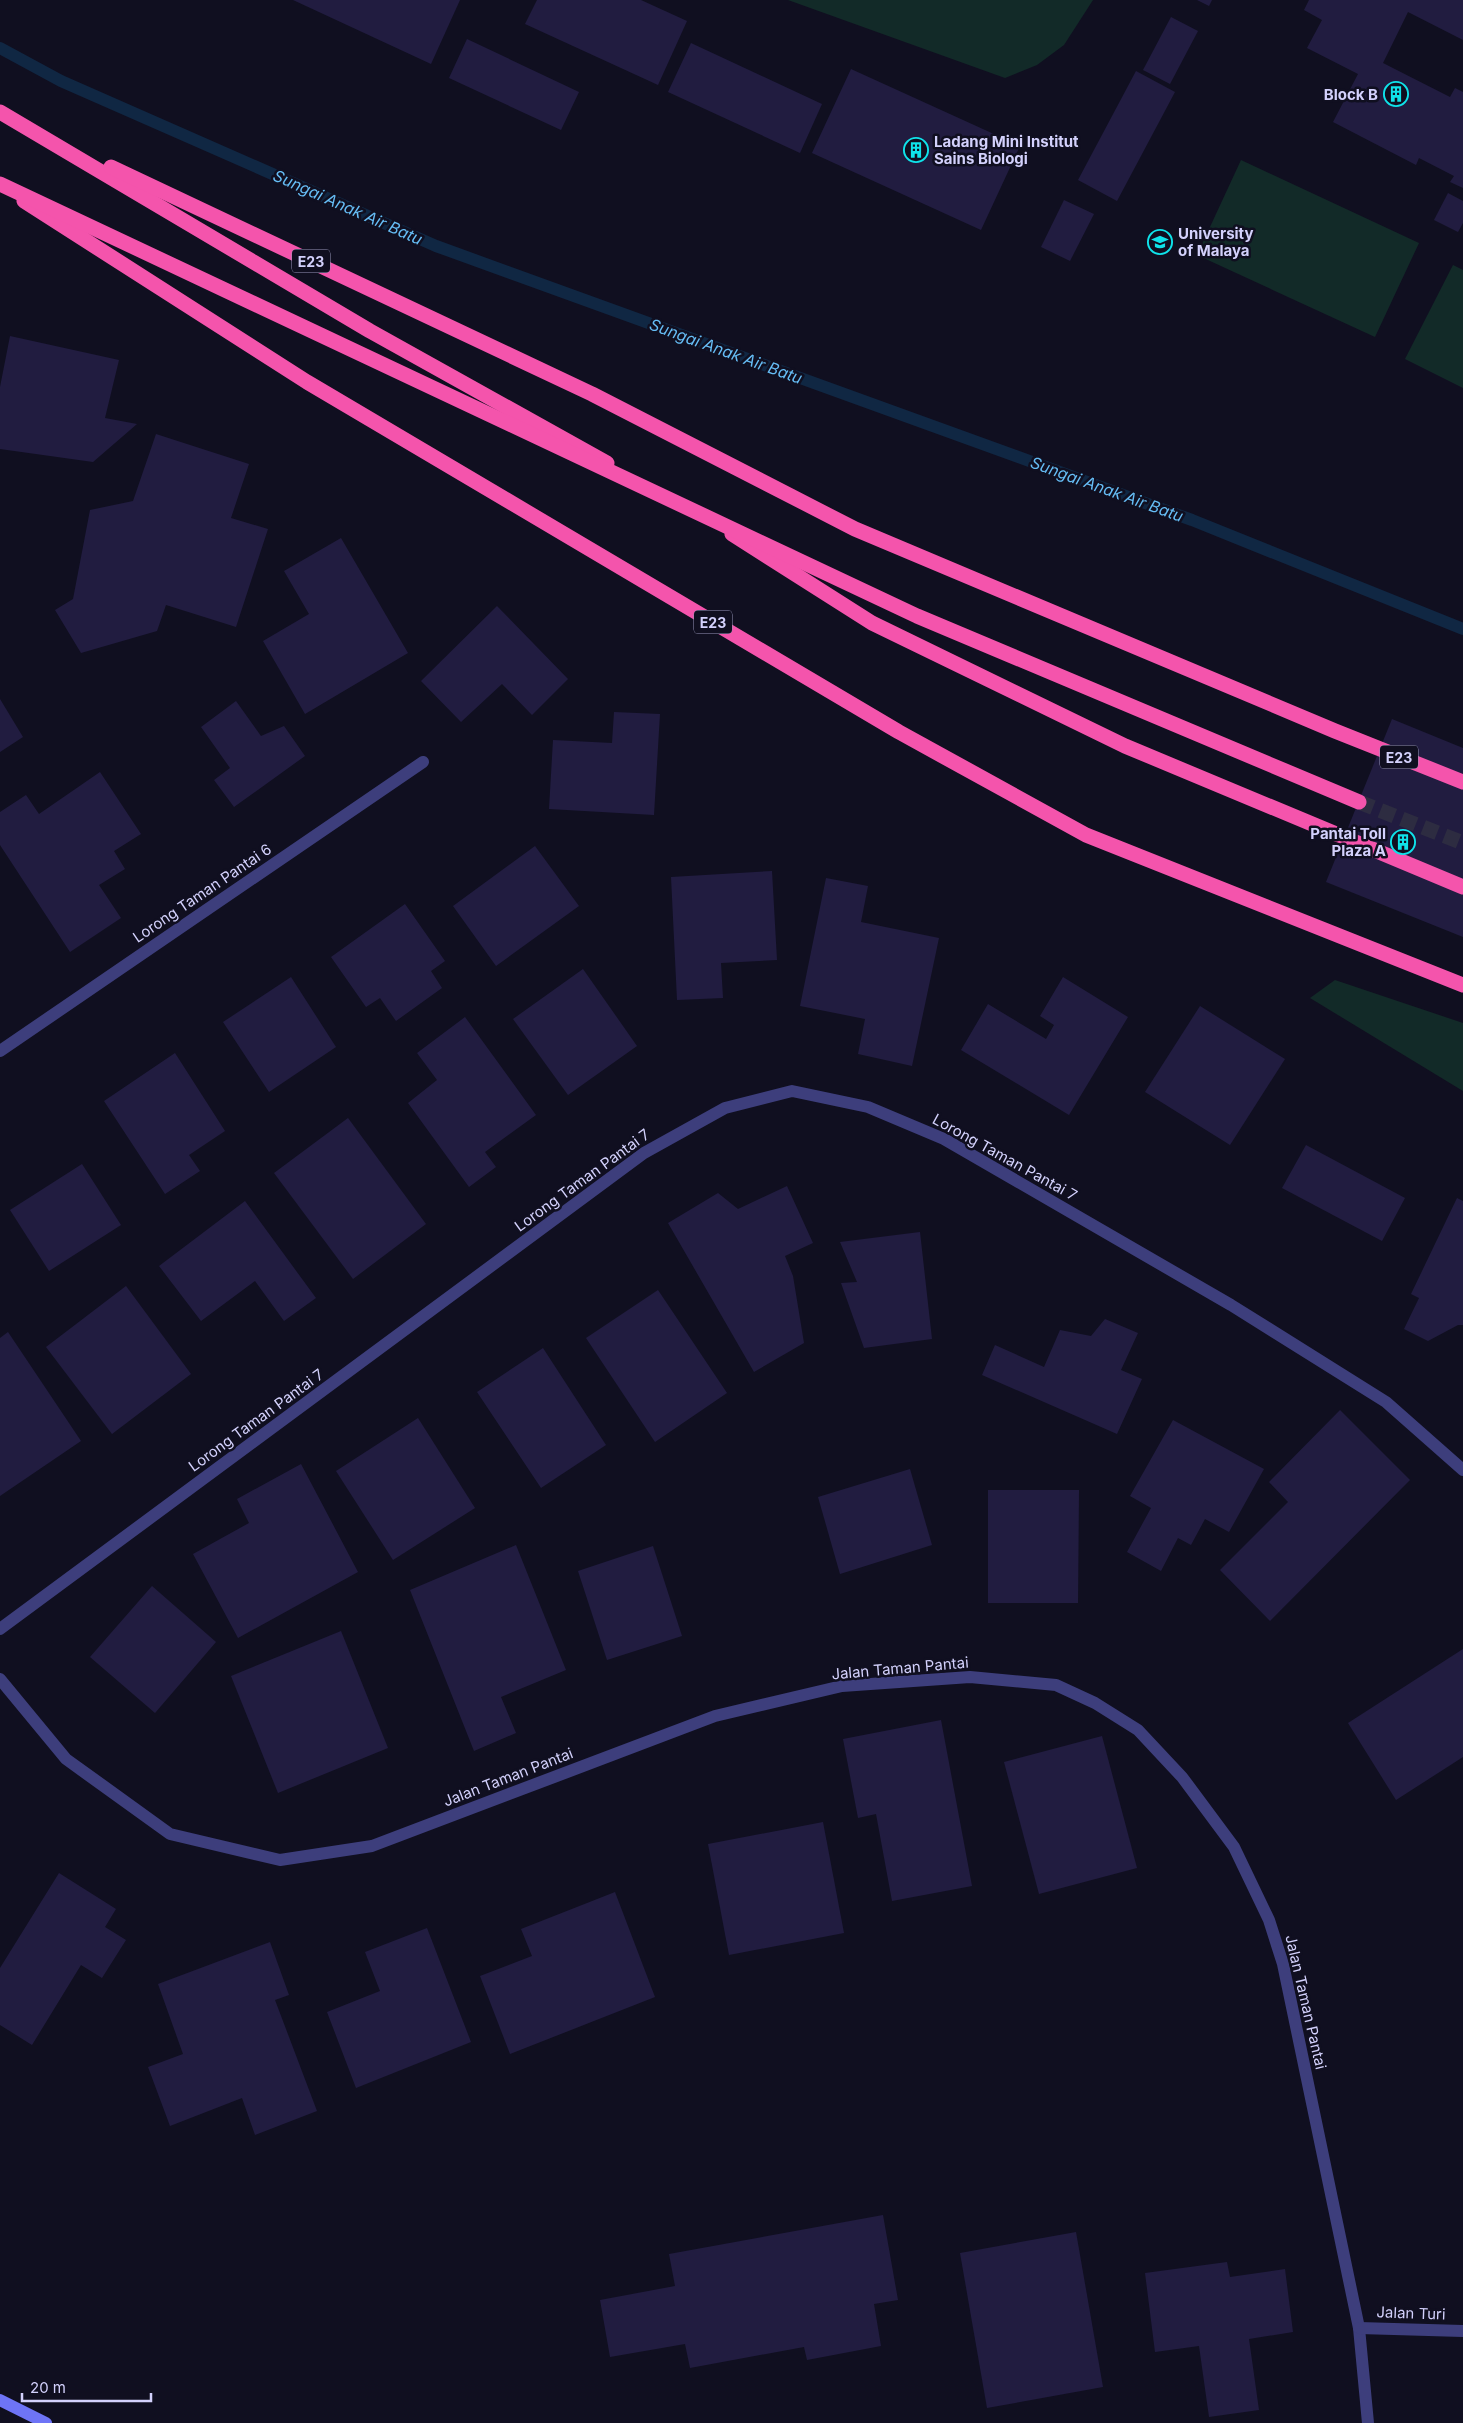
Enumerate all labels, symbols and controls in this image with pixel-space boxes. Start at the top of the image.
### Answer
building icon: Block B [1383,81,1409,107]
place label: Block B [1324,85,1378,104]
place label: Ladang Mini Institut Sains Biologi [934,132,1079,168]
building icon: Ladang Mini Institut Sains Biologi [903,137,929,163]
water label: Sungai Anak Air Batu [270,165,426,249]
place label: University of Malaya [1178,224,1253,260]
school or university icon: University of Malaya [1147,229,1173,255]
road number: E23 [292,250,330,272]
water label: Sungai Anak Air Batu [647,314,805,388]
water label: Sungai Anak Air Batu [1028,452,1186,526]
road number: E23 [694,610,732,634]
road number: E23 [1380,746,1418,769]
place label: Pantai Toll Plaza A [1310,824,1386,860]
building icon: Pantai Toll Plaza A [1390,829,1416,855]
street label: Lorong Taman Pantai 6 [129,839,275,947]
street label: Lorong Taman Pantai 7 [929,1109,1081,1205]
street label: Lorong Taman Pantai 7 [511,1125,653,1235]
street label: Lorong Taman Pantai 7 [185,1365,327,1475]
street label: Jalan Taman Pantai [831,1653,969,1683]
street label: Jalan Taman Pantai [440,1743,576,1811]
street label: Jalan Taman Pantai [1281,1933,1331,2071]
street label: Jalan Turi [1376,2302,1446,2324]
scale bar [22,2370,151,2402]
text: 20 m [30,2378,66,2397]

